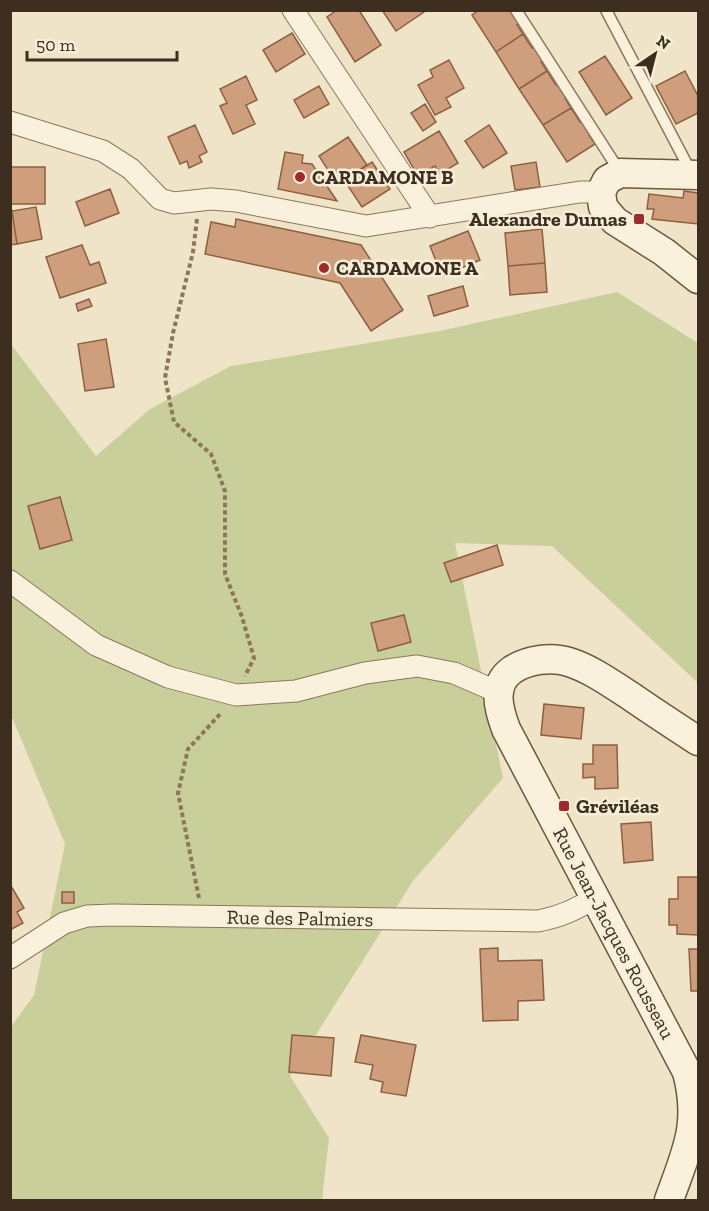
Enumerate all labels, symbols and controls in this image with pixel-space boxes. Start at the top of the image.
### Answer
scale bar [27,24,177,62]
north arrow [625,24,685,84]
text: N [653,31,674,53]
text: 50 m [36,34,76,56]
place label: CARDAMONE B [312,165,453,189]
marker: CARDAMONE B [293,170,307,184]
place label: Alexandre Dumas [469,207,627,231]
marker: Alexandre Dumas [632,212,646,226]
place label: CARDAMONE A [336,256,478,280]
marker: CARDAMONE A [317,261,331,275]
place label: Gréviléas [576,794,659,818]
marker: Gréviléas [557,799,571,813]
street label: Rue Jean-Jacques Rousseau [548,823,680,1043]
street label: Rue des Palmiers [226,905,374,931]

